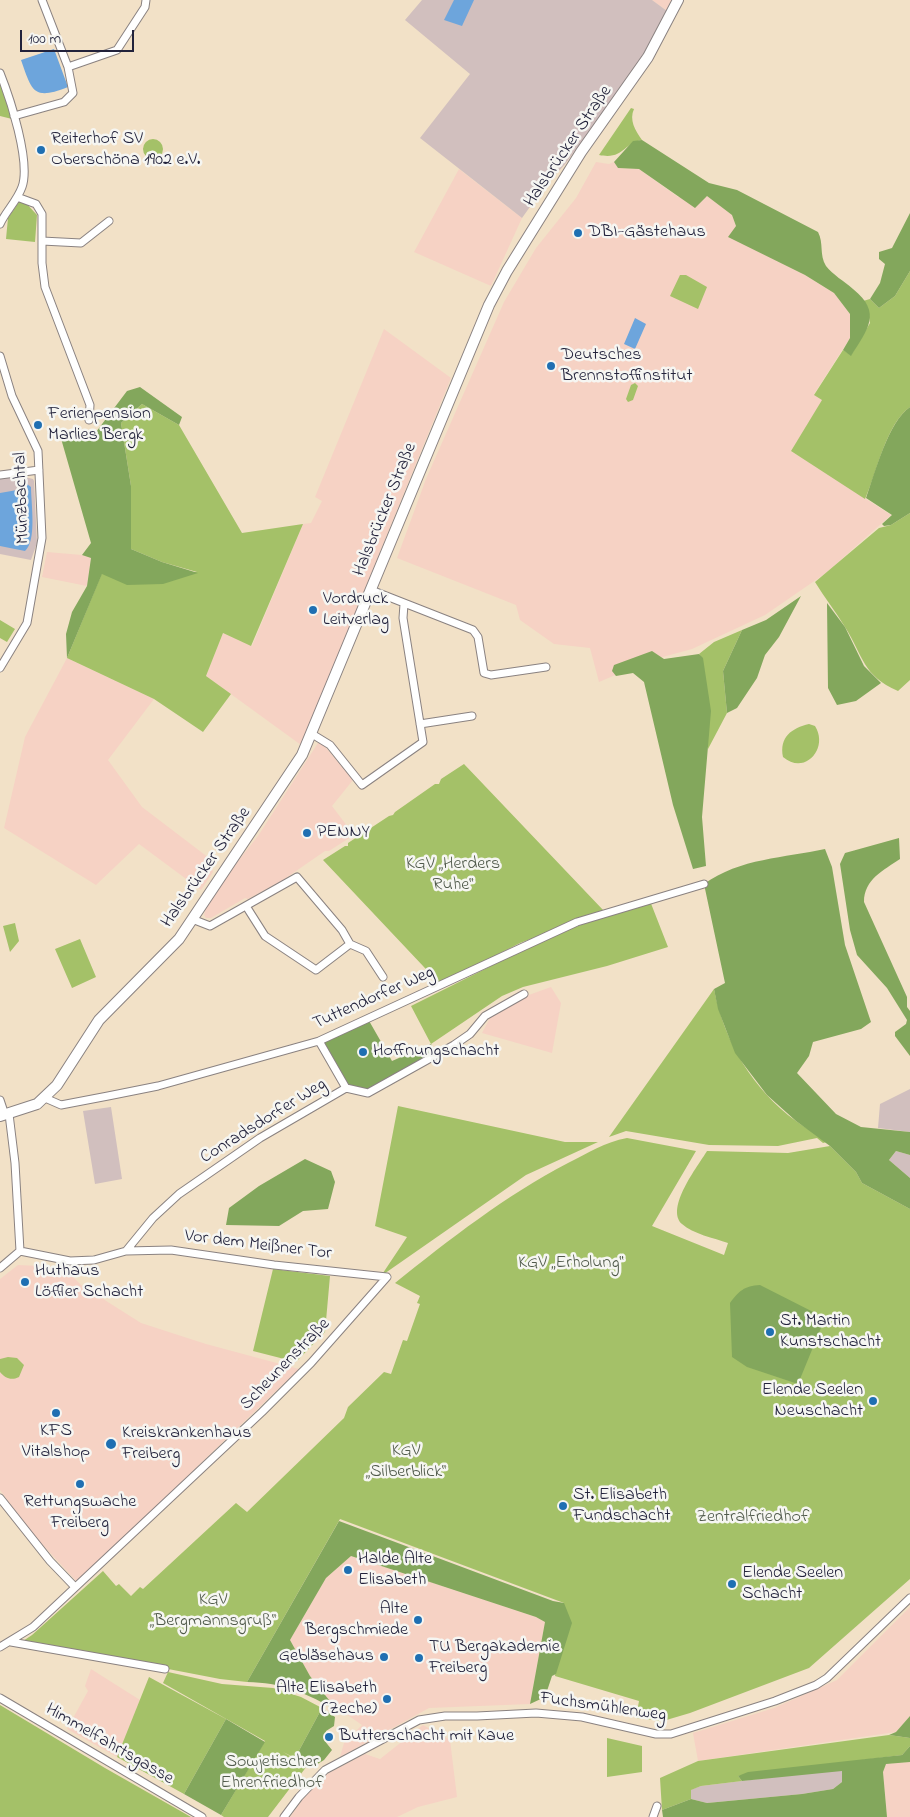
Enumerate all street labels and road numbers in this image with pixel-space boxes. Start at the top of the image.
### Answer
street label: Halsbrücker Straße [520,82,618,212]
street label: Halsbrücker Straße [349,440,423,580]
street label: Münzbachtal [11,452,35,544]
street label: Halsbrücker Straße [157,804,257,932]
street label: Tuttendorfer Weg [310,963,438,1035]
street label: Conradsdorfer Weg [197,1075,331,1169]
street label: Vor dem Meißner Tor [183,1226,333,1266]
street label: Scheunenstraße [236,1314,336,1416]
street label: Fuchsmühlenweg [539,1688,667,1728]
street label: Himmelfahrtsgasse [41,1700,177,1790]

